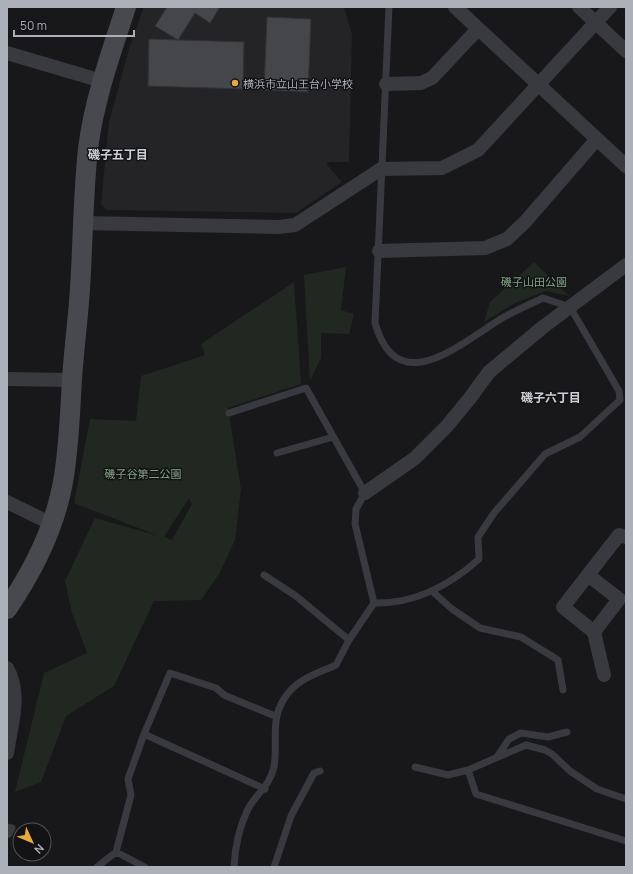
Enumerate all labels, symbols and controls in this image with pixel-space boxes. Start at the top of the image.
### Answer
scale bar [14,12,134,38]
text: 50 m [20,17,47,34]
place label: 横浜市立山王台小学校 [243,76,353,91]
marker: 横浜市立山王台小学校 [230,78,240,88]
district label: 磯子五丁目 [87,146,148,163]
park label: 磯子山田公園 [501,274,567,289]
district label: 磯子六丁目 [520,389,581,406]
park label: 磯子谷第二公園 [105,466,182,481]
north arrow [12,822,52,862]
text: N [31,841,48,857]

